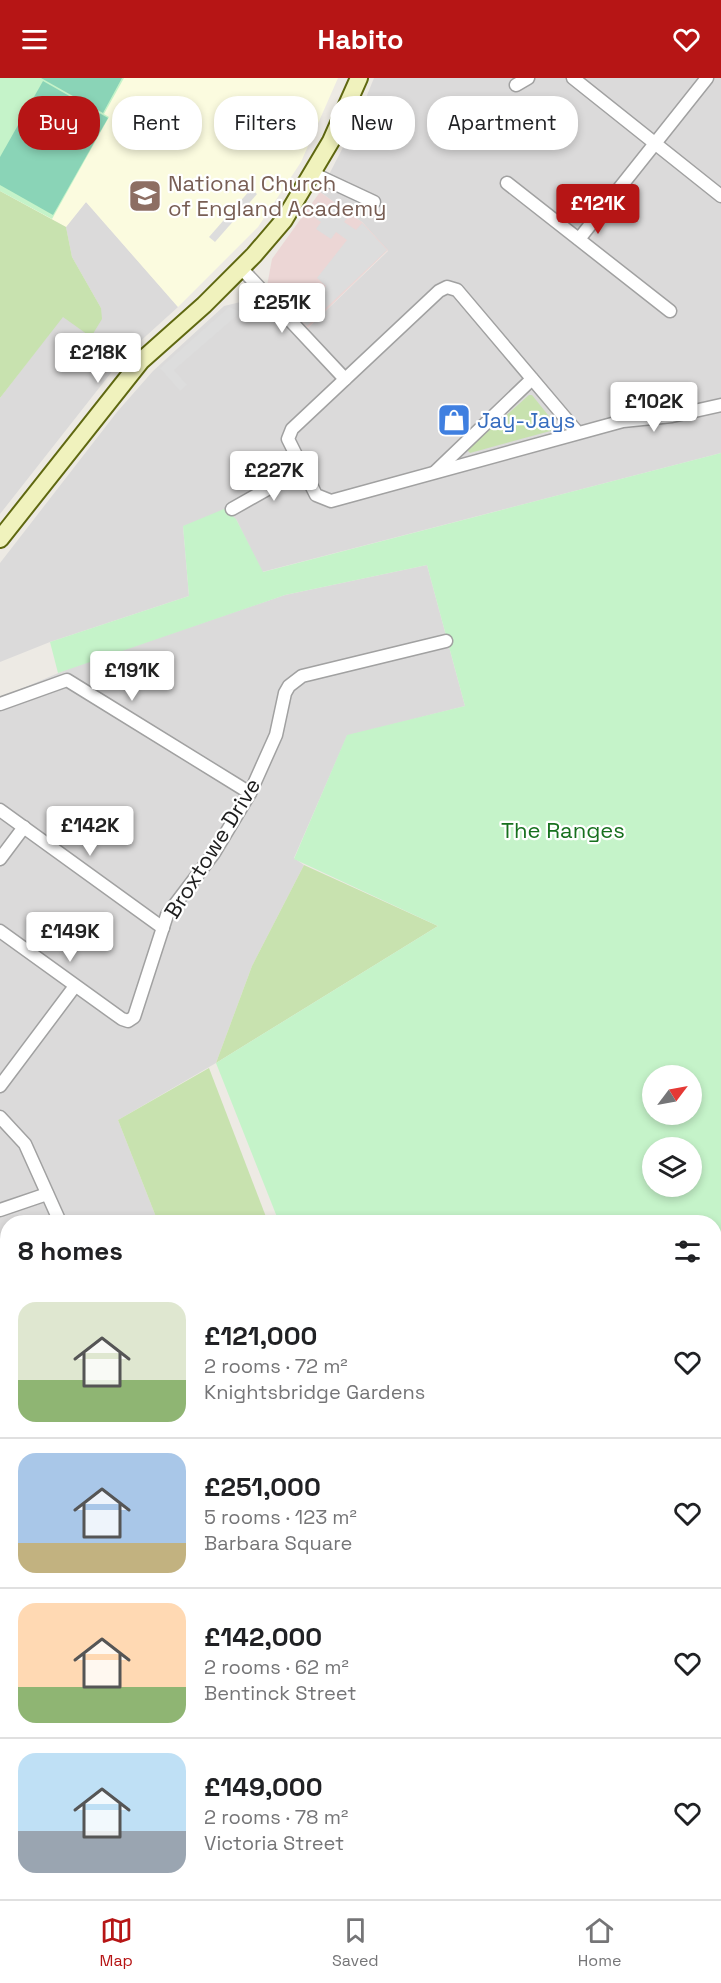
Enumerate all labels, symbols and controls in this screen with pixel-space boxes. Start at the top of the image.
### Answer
text: Habito [317,22,404,57]
icon: menu [18,23,51,56]
icon: heart [670,23,703,56]
chip: Buy [18,96,100,150]
chip: Rent [112,96,202,150]
chip: Filters [214,96,318,150]
chip: New [330,96,415,150]
chip: Apartment [427,96,578,150]
place label: National Church of England Academy [168,169,386,222]
school or university icon: National Church of England Academy [127,178,163,214]
pin: £121K [556,184,640,235]
text: £121K [570,190,626,216]
pin: £251K [240,283,324,334]
text: £251K [253,289,311,315]
pin: £218K [56,333,140,384]
text: £218K [69,339,127,365]
pin: £102K [612,382,696,433]
text: £102K [624,388,684,414]
shop icon: Jay-Jays [436,402,472,438]
place label: Jay-Jays [477,406,575,434]
pin: £227K [232,451,316,502]
text: £227K [244,457,304,483]
pin: £191K [90,651,174,702]
text: £191K [104,657,160,683]
street label: Broxtowe Drive [158,773,266,923]
pin: £142K [48,806,132,857]
text: £142K [61,812,119,838]
park label: The Ranges [501,816,625,844]
pin: £149K [28,912,112,963]
text: £149K [40,918,100,944]
north arrow [642,1065,702,1125]
map controls [642,1065,702,1197]
button: layers [642,1137,702,1197]
text: 8 homes [18,1234,123,1268]
icon: filters [671,1235,704,1268]
text: £121,000 [204,1319,317,1353]
icon: home [66,1326,138,1398]
icon: heart [671,1346,704,1379]
text: 2 rooms · 72 m² [204,1353,348,1379]
text: Knightsbridge Gardens [204,1379,425,1405]
text: £251,000 [204,1470,321,1504]
icon: home [66,1477,138,1549]
icon: heart [671,1497,704,1530]
text: 5 rooms · 123 m² [204,1504,357,1530]
text: Barbara Square [204,1530,352,1556]
text: £142,000 [204,1620,322,1654]
icon: home [66,1627,138,1699]
icon: heart [671,1647,704,1680]
text: 2 rooms · 62 m² [204,1654,349,1680]
text: Bentinck Street [204,1680,356,1706]
text: £149,000 [204,1770,323,1804]
icon: home [66,1777,138,1849]
icon: heart [671,1797,704,1830]
text: 2 rooms · 78 m² [204,1804,348,1830]
text: Victoria Street [204,1830,344,1856]
tab: Map [100,1914,133,1971]
tab: Saved [332,1914,379,1971]
tab: Home [578,1914,621,1971]

